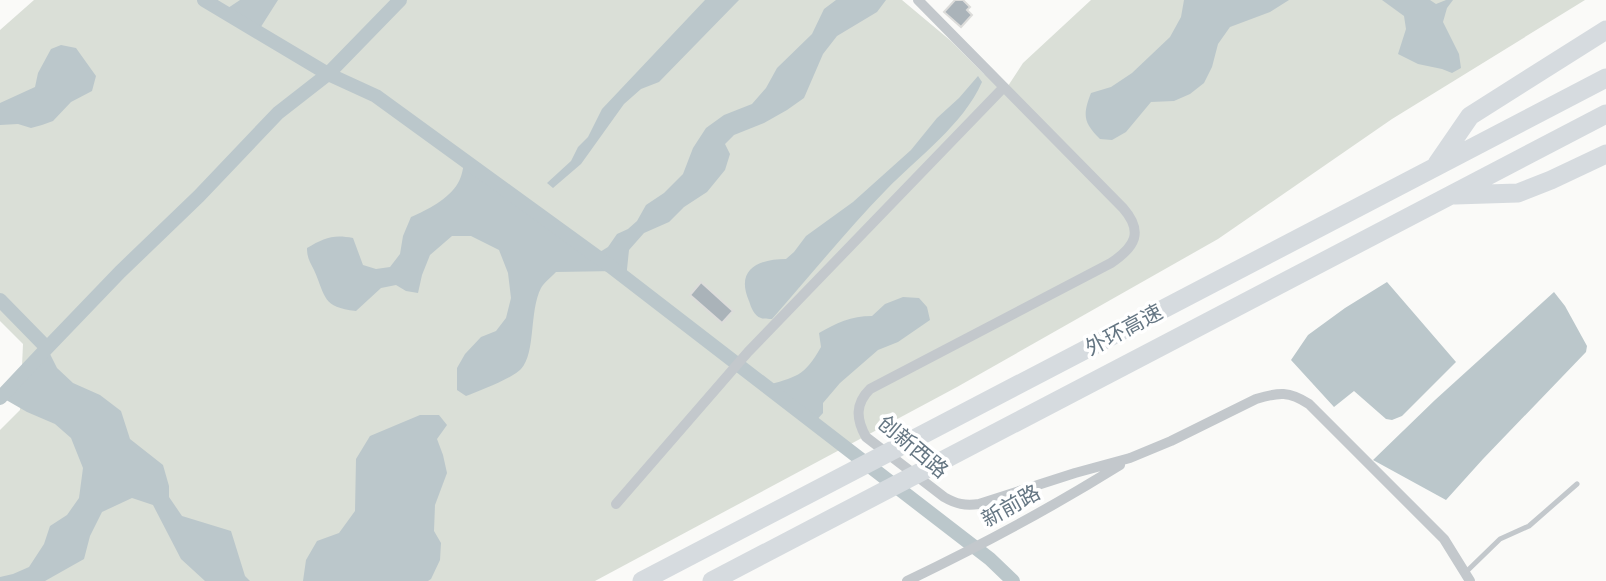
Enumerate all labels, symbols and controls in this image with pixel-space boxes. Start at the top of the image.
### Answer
street label: 外环高速 [1081,299,1167,360]
street label: 创新西路 [873,410,954,483]
street label: 新前路 [977,479,1044,532]

